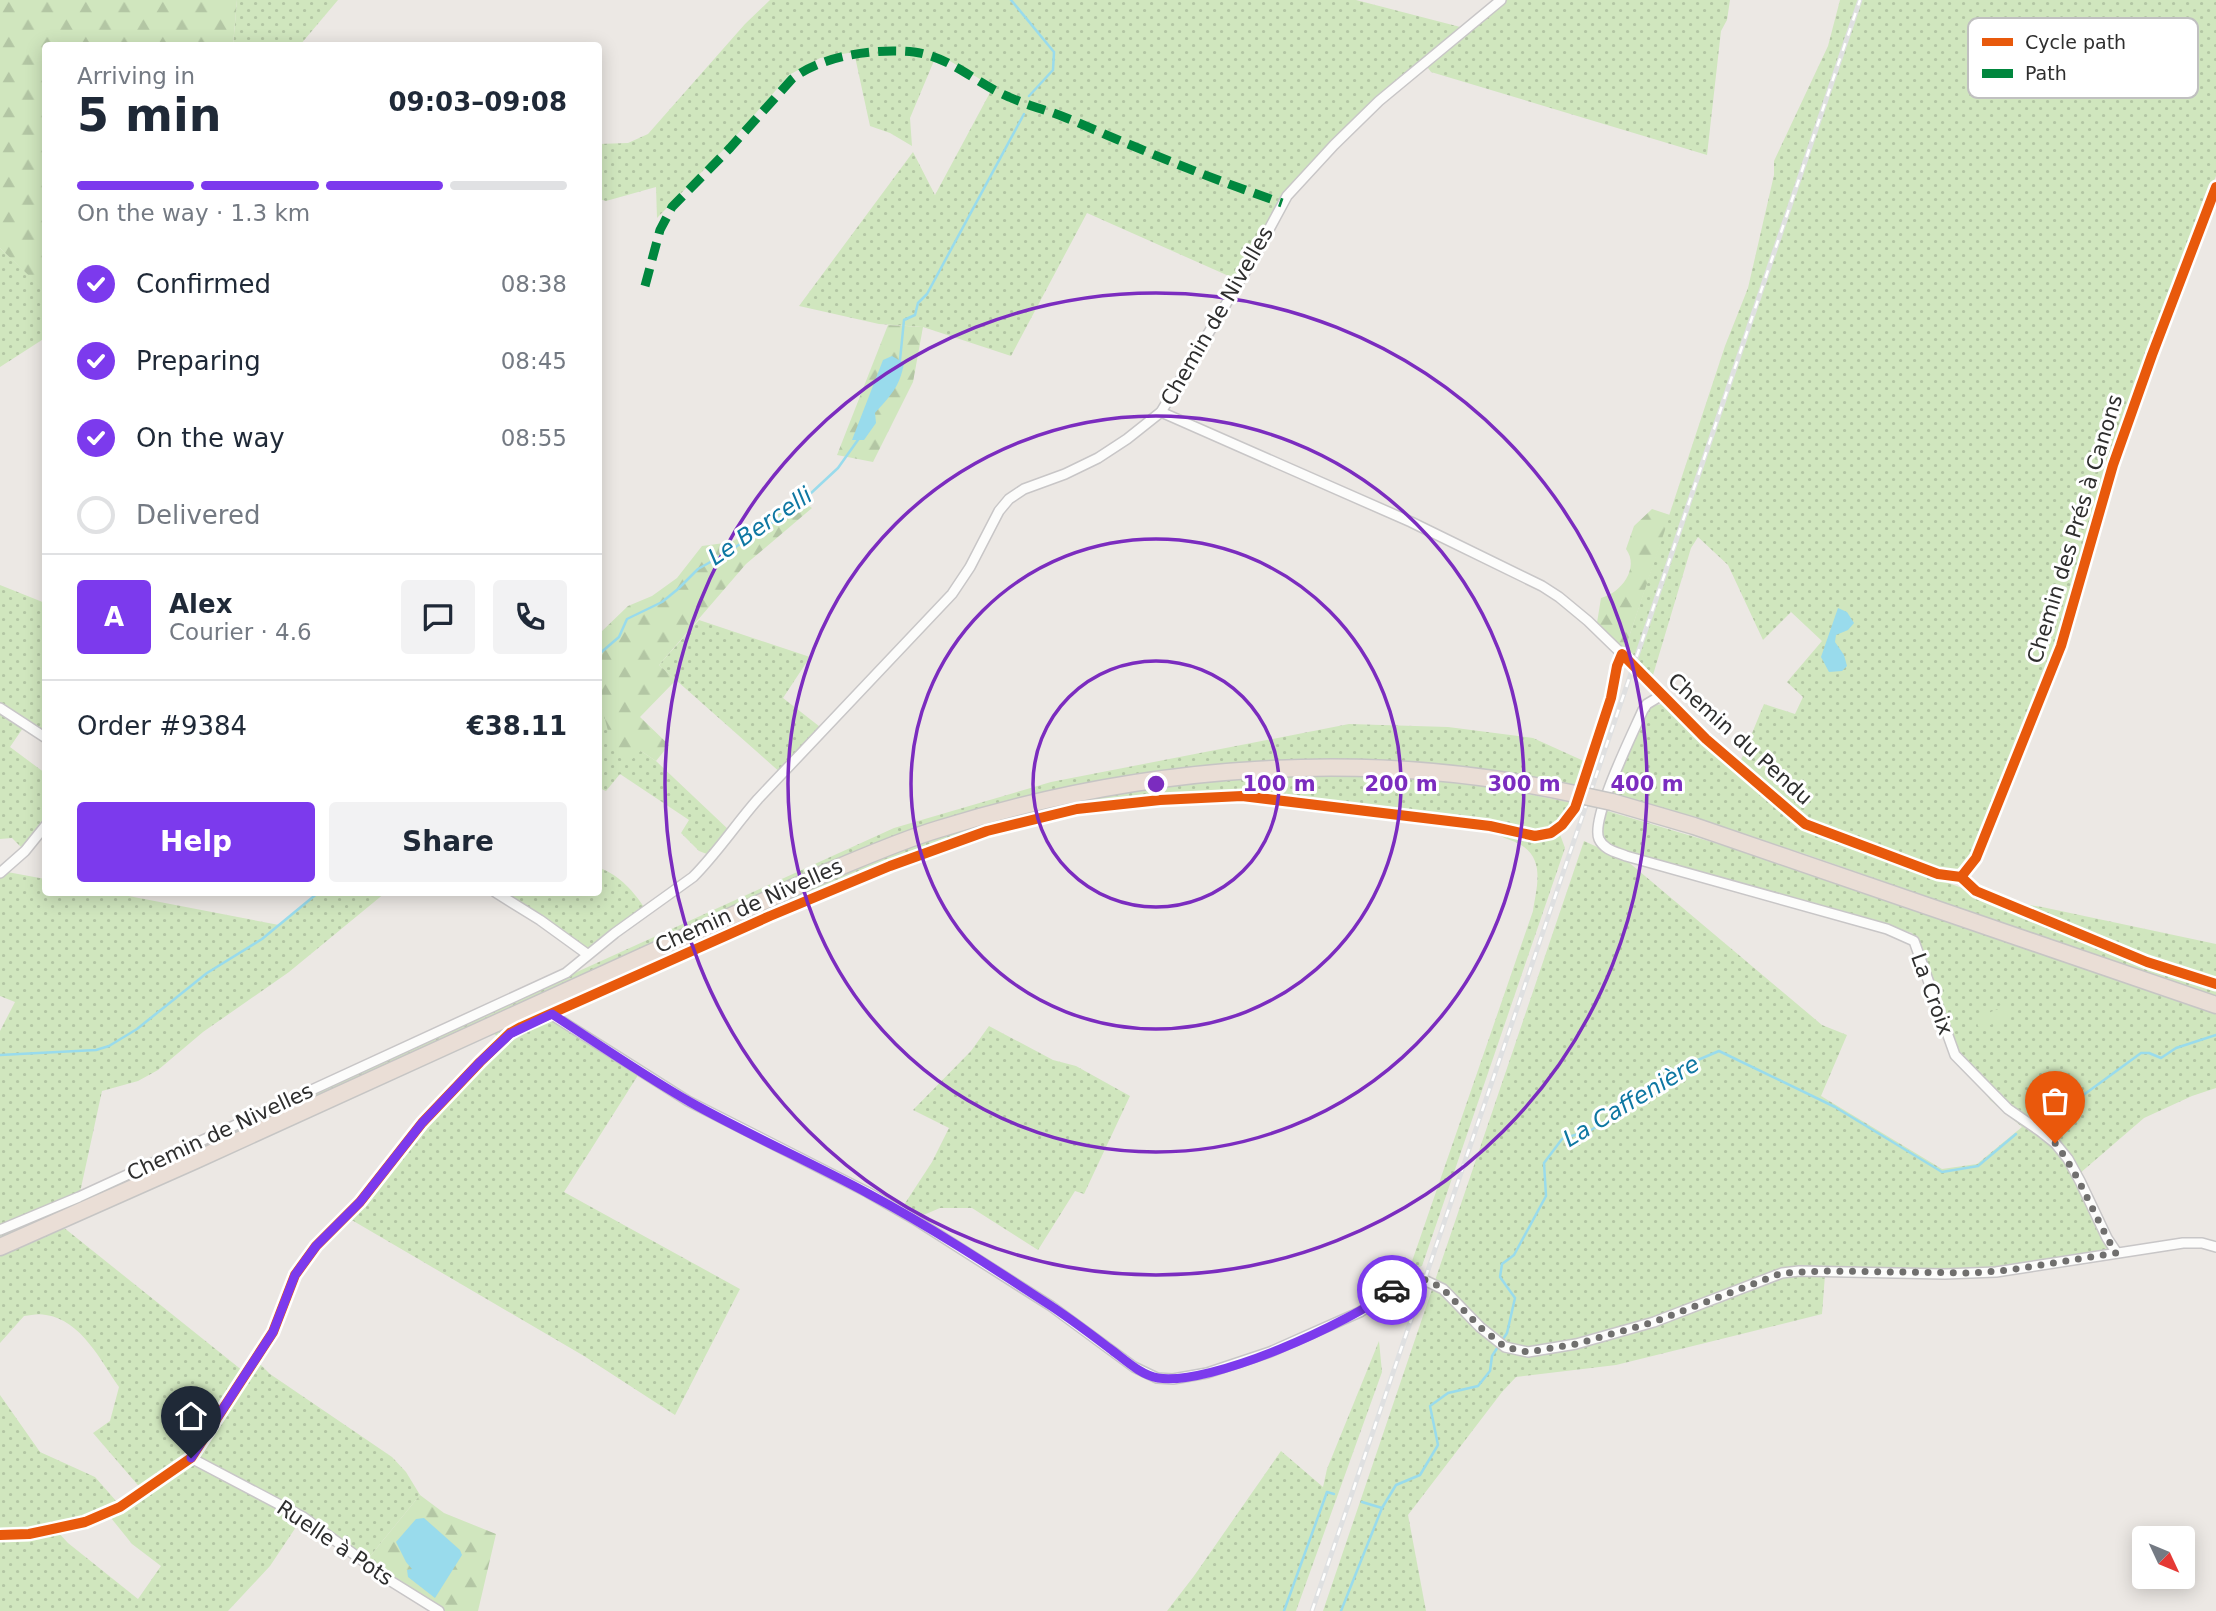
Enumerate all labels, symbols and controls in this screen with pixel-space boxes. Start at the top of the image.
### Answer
legend [1968,18,2198,98]
text: Cycle path [2025,31,2126,53]
text: Path [2025,62,2067,84]
text: Arriving in [77,63,195,89]
text: 09:03–09:08 [388,87,567,117]
text: 5 min [77,88,221,142]
text: On the way · 1.3 km [77,200,310,226]
street label: Chemin de Nivelles [1156,222,1278,410]
icon: check [77,265,115,303]
text: Confirmed [136,269,271,299]
text: 08:38 [501,271,567,297]
icon: check [77,342,115,380]
text: Preparing [136,346,261,376]
text: 08:45 [501,348,567,374]
street label: Chemin des Prés à Canons [2023,392,2127,666]
icon: check [77,419,115,457]
text: On the way [136,423,285,453]
text: 08:55 [501,425,567,451]
water label: Le Bercelli [703,481,817,570]
text: Delivered [136,500,260,530]
button: chat [401,580,475,654]
button: phone [493,580,567,654]
text: Alex [169,589,232,619]
text: A [104,602,124,632]
text: Courier · 4.6 [169,619,312,645]
street label: Chemin du Pendu [1663,668,1817,810]
text: Order #9384 [77,711,247,741]
text: €38.11 [467,711,567,741]
centre of rings [1144,772,1168,796]
text: 100 m [1242,772,1316,796]
text: 200 m [1364,772,1438,796]
text: 300 m [1487,772,1561,796]
text: 400 m [1610,772,1684,796]
button: Help [77,802,315,882]
button: Share [329,802,567,882]
street label: Chemin de Nivelles [652,854,846,958]
street label: La Croix [1906,950,1958,1038]
water label: La Caffenière [1558,1050,1704,1152]
pin [2025,1071,2085,1143]
street label: Chemin de Nivelles [123,1078,317,1186]
icon: bag [2036,1082,2074,1120]
courier [1357,1255,1427,1325]
icon: car [1373,1271,1411,1309]
pin [161,1386,221,1458]
icon: home [172,1397,210,1435]
street label: Ruelle à Pots [272,1495,398,1591]
north arrow [2132,1526,2194,1589]
map controls [2132,1526,2195,1589]

